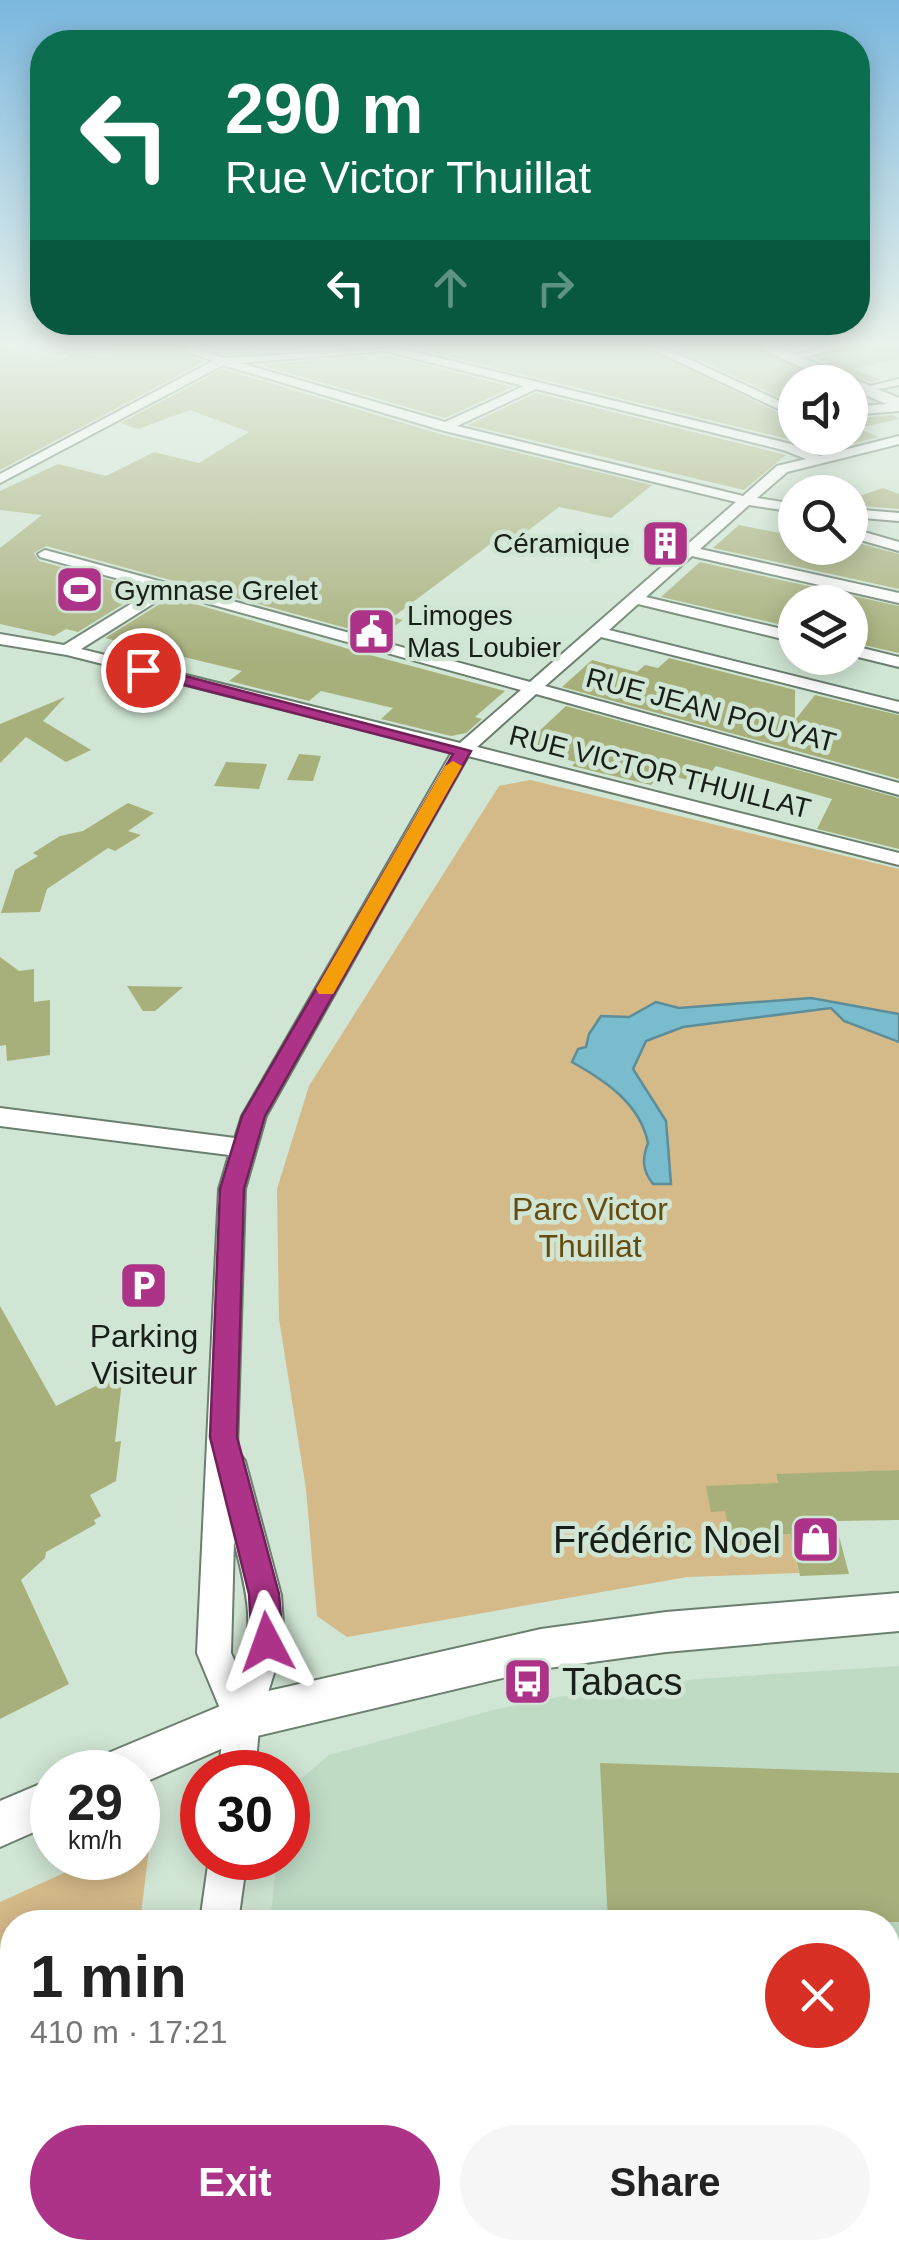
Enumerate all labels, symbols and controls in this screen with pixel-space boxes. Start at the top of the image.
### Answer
icon: left [60,70,190,200]
text: 290 m [225,70,423,148]
text: Rue Victor Thuillat [225,152,591,203]
icon: left [318,260,373,315]
icon: ahead [423,260,478,315]
icon: right [528,260,583,315]
map controls [778,365,868,675]
button: sound [778,365,868,455]
button: search [778,475,868,565]
building icon: Céramique [639,517,691,569]
place label: Céramique [493,528,630,559]
sports icon: Gymnase Grelet [53,564,105,616]
place label: Gymnase Grelet [114,575,318,606]
button: layers [778,585,868,675]
place label: Limoges Mas Loubier [407,600,561,663]
public building icon: Limoges Mas Loubier [346,605,398,657]
pin [101,628,186,713]
icon: arrive [116,643,171,698]
street label: RUE JEAN POUYAT [583,662,839,758]
street label: RUE VICTOR THUILLAT [506,720,814,824]
park label: Parc Victor Thuillat [512,1191,668,1264]
parking icon: Parking Visiteur [118,1260,170,1312]
place label: Parking Visiteur [90,1318,198,1391]
shop icon: Frédéric Noel [790,1514,842,1566]
place label: Frédéric Noel [553,1519,781,1561]
position arrow [215,1590,319,1694]
bus stop icon: Tabacs [501,1656,553,1708]
place label: Tabacs [562,1661,682,1703]
speed limit sign: 30 [180,1750,310,1880]
text: 29 [67,1775,123,1831]
text: km/h [68,1826,122,1854]
text: 1 min [30,1943,187,2010]
button: close [765,1943,870,2048]
text: 410 m · 17:21 [30,2014,227,2050]
button: Exit [30,2125,440,2240]
button: Share [460,2125,870,2240]

